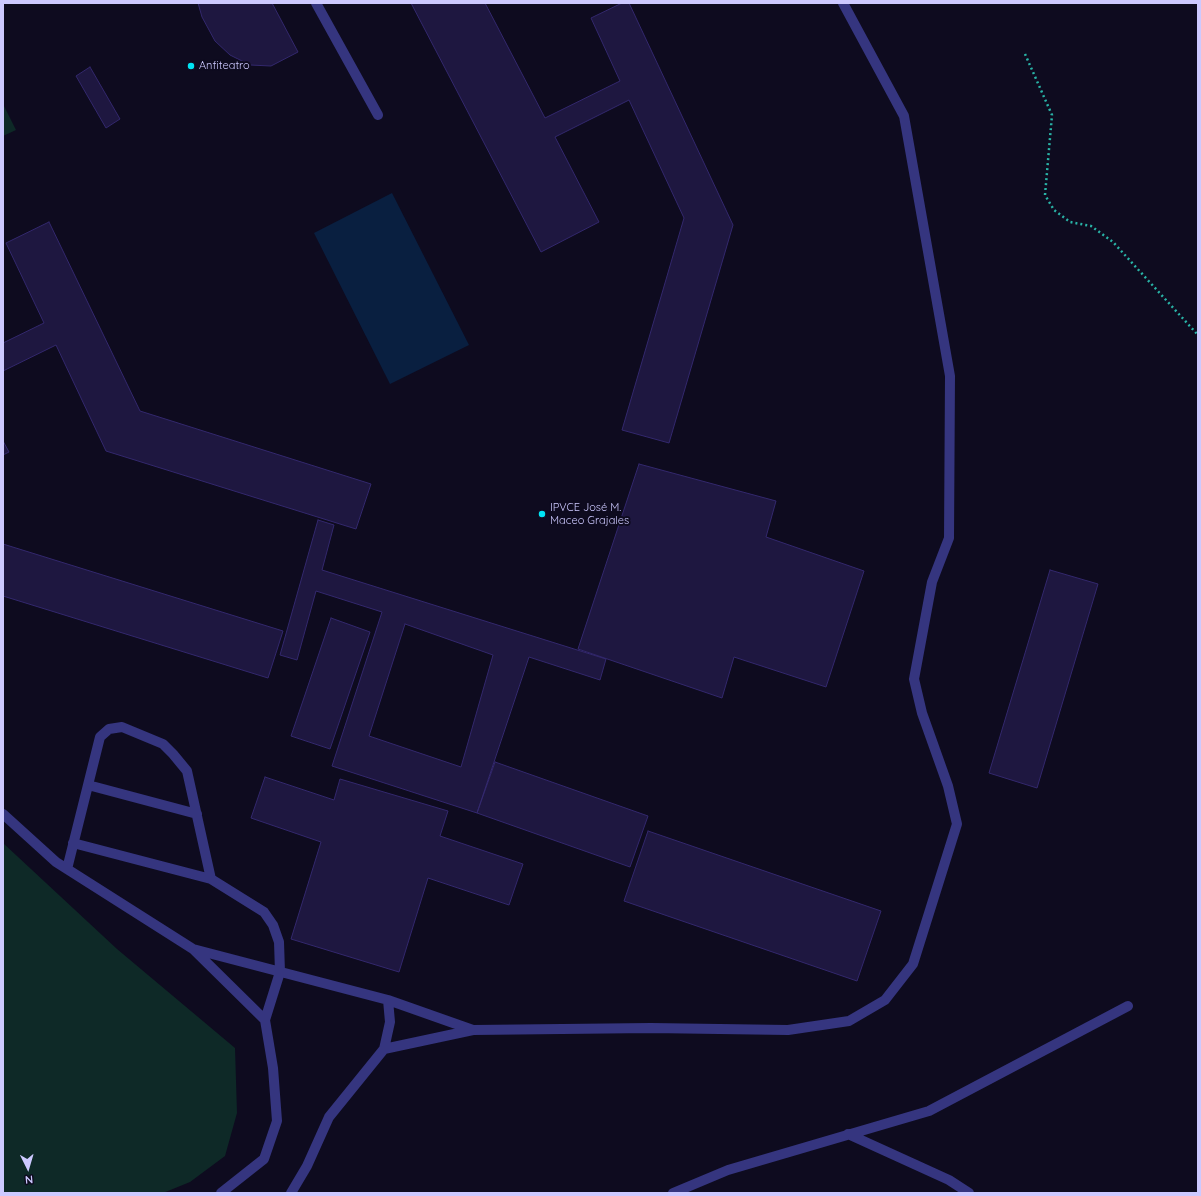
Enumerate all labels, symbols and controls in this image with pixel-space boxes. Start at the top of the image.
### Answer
place label: Anfiteatro [199,59,250,73]
marker: Anfiteatro [186,61,196,71]
place label: IPVCE José M. Maceo Grajales [550,501,629,527]
marker: IPVCE José M. Maceo Grajales [537,509,547,519]
north arrow [8,1148,48,1188]
text: N [24,1173,34,1187]

